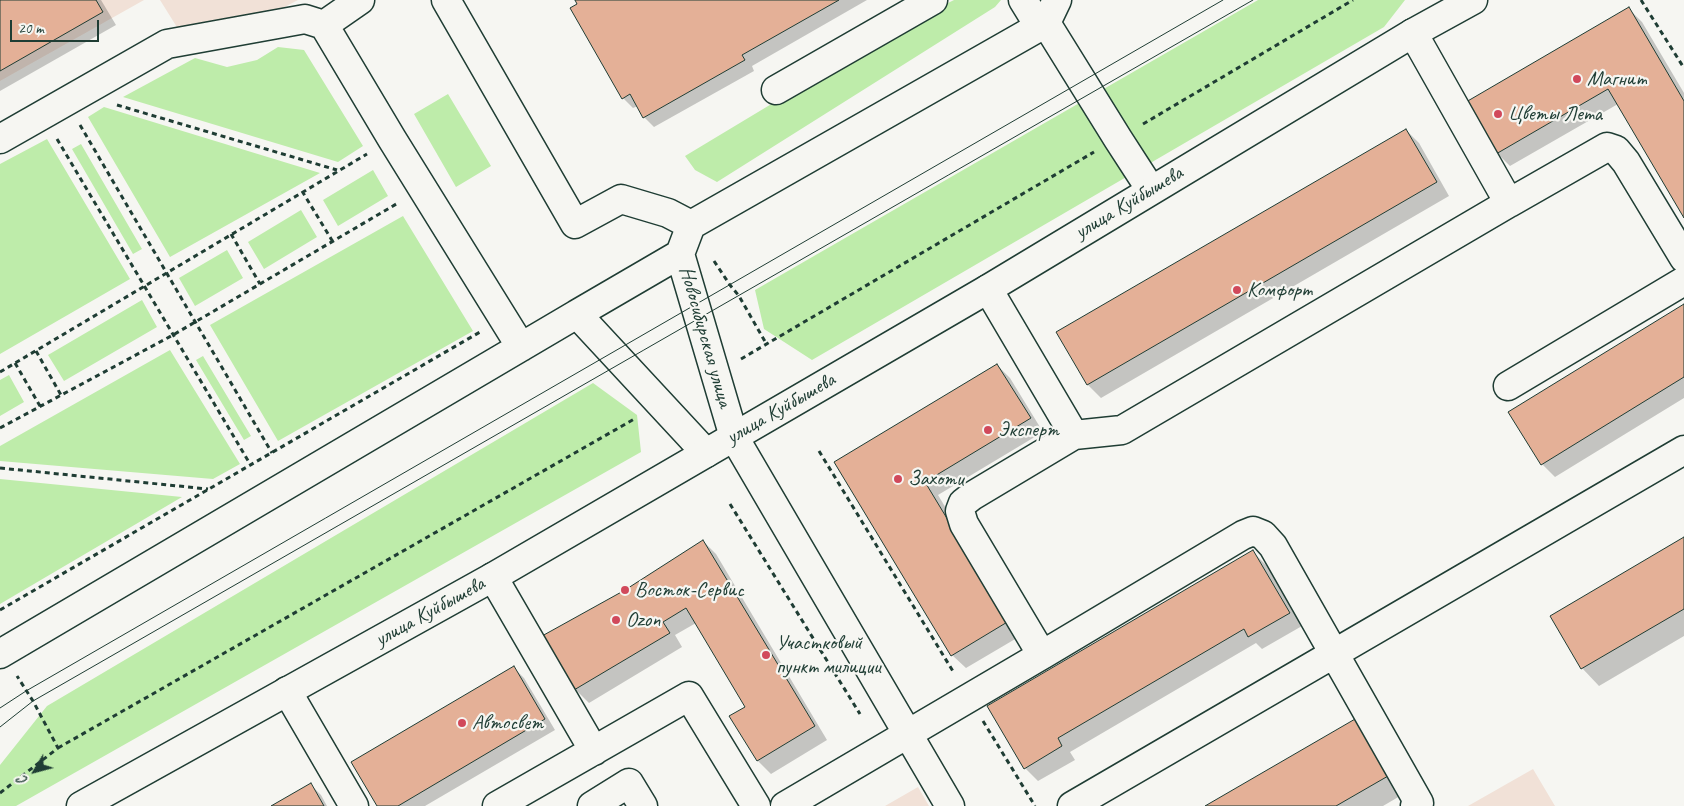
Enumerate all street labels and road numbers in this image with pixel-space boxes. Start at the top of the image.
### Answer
street label: улица Куйбышева [1070,161,1188,245]
street label: Новосибирская улица [673,263,737,411]
street label: улица Куйбышева [722,368,840,450]
street label: улица Куйбышева [371,572,489,652]

